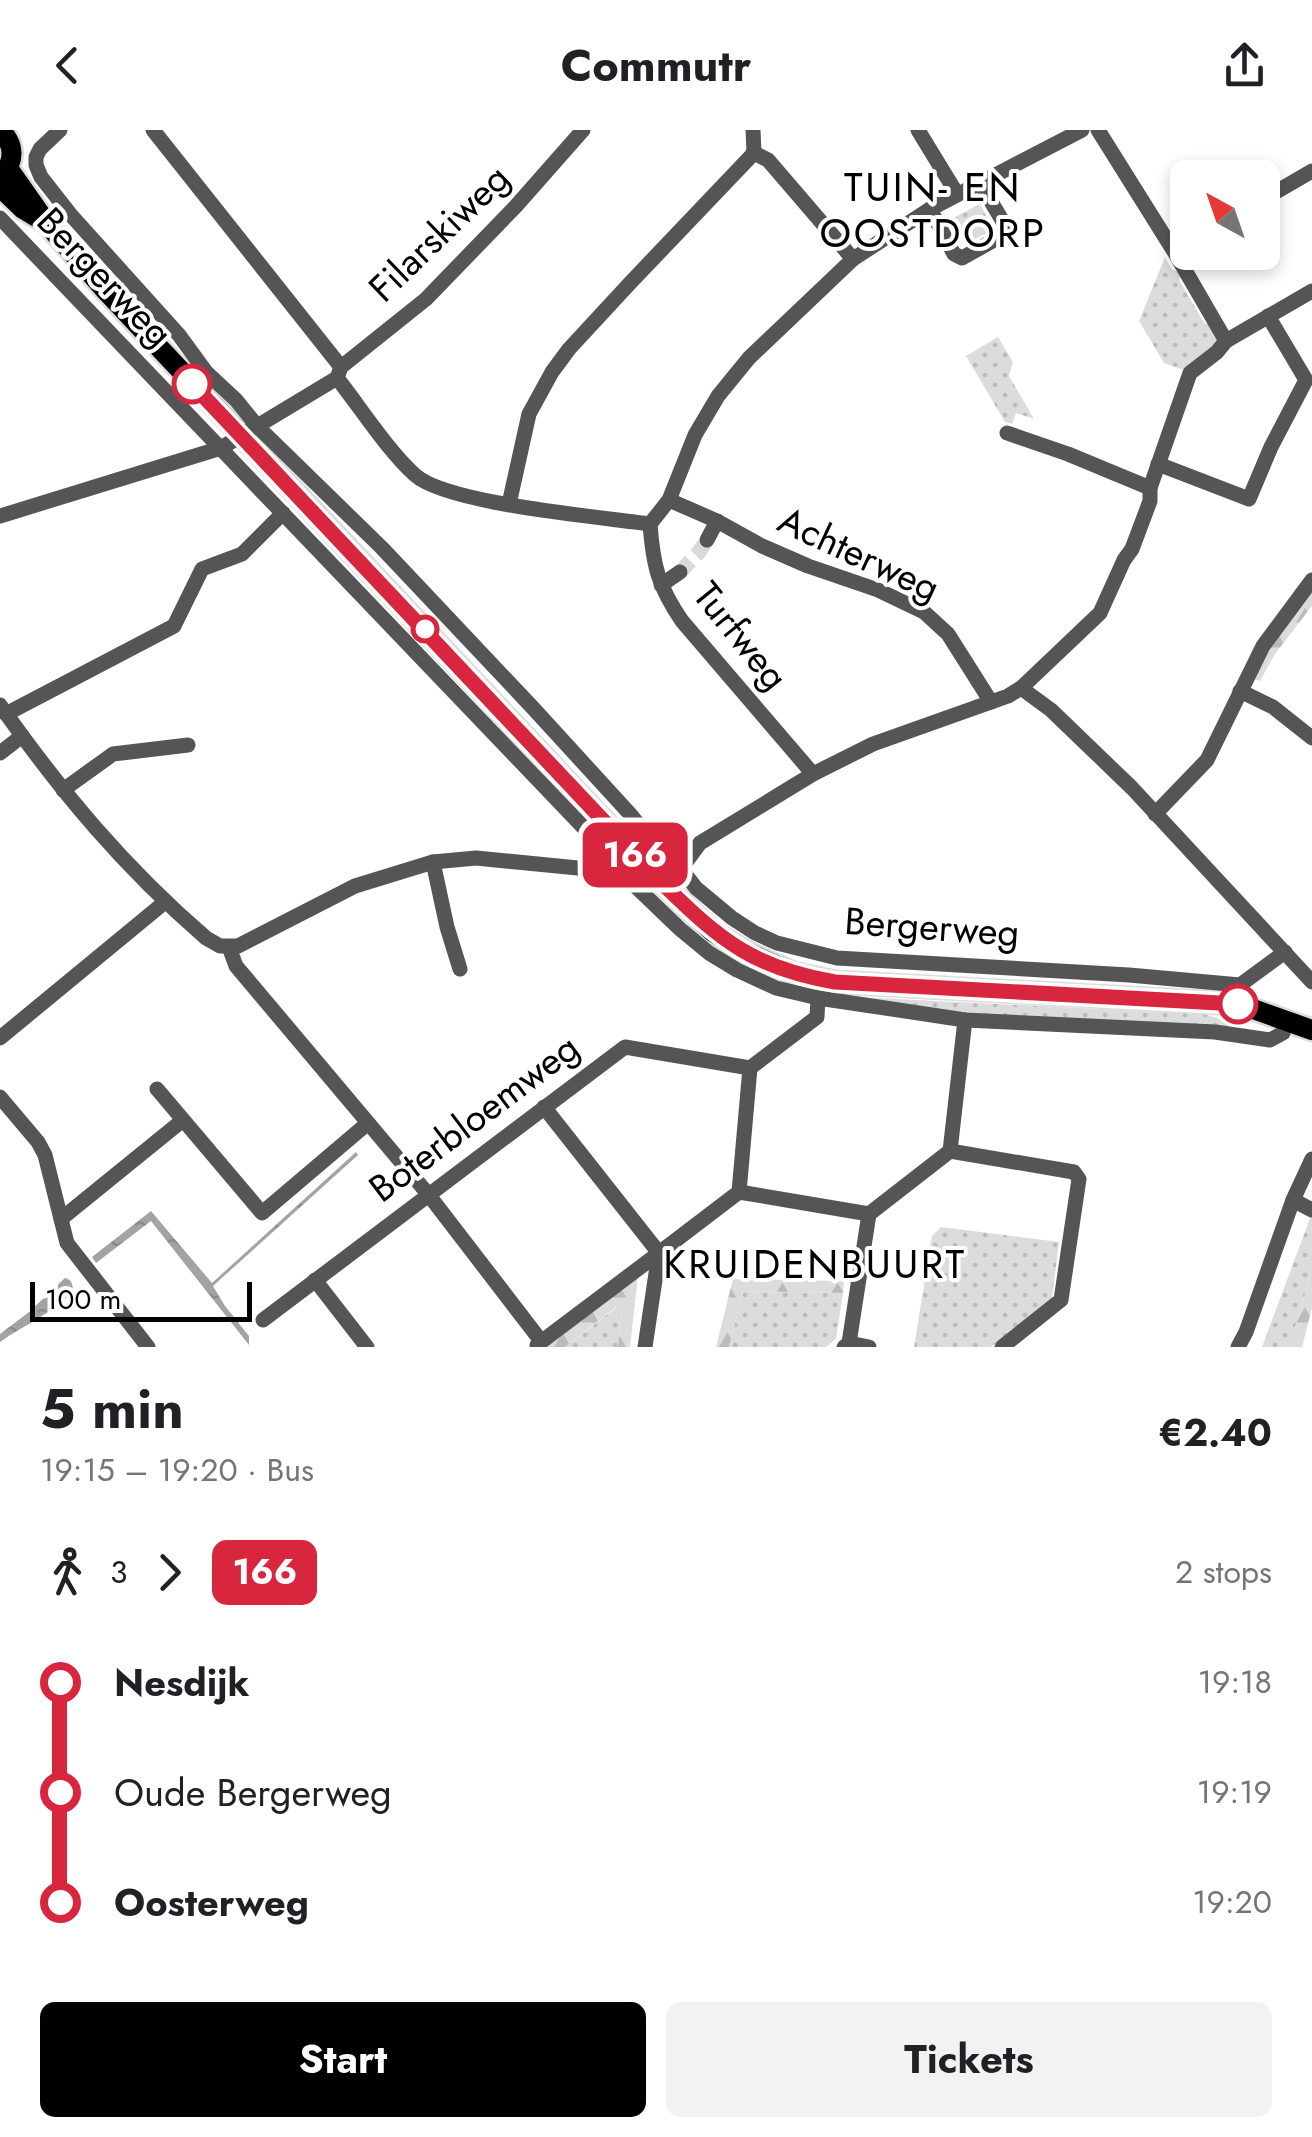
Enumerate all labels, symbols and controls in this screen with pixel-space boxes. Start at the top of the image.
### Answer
text: Commutr [561,33,751,98]
icon: back [40,38,95,93]
icon: share [1217,38,1272,93]
street label: Filarskiweg [356,151,522,314]
district label: TUIN- EN OOSTDORP [820,158,1046,262]
north arrow [1170,160,1280,270]
map controls [1170,160,1280,270]
street label: Bergerweg [25,195,186,359]
unlabelled marker [173,365,211,403]
street label: Achterweg [769,492,949,615]
street label: Turfweg [681,570,802,702]
unlabelled marker [412,616,438,642]
line badge: 166 [578,822,692,888]
text: 166 [603,830,667,880]
street label: Bergerweg [843,893,1021,960]
unlabelled marker [1219,985,1257,1023]
street label: Boterbloemweg [357,1020,590,1215]
district label: KRUIDENBUURT [663,1235,967,1293]
scale bar [30,1277,252,1322]
text: 100 m [45,1279,121,1320]
text: 5 min [40,1369,184,1449]
text: €2.40 [1158,1405,1272,1460]
text: 19:15 – 19:20 · Bus [40,1447,314,1493]
icon: walk [40,1545,95,1600]
icon: forward [142,1545,197,1600]
text: 166 [232,1547,297,1597]
text: 3 [110,1549,127,1595]
text: 2 stops [1175,1549,1272,1595]
text: Nesdijk [114,1655,249,1710]
text: 19:18 [1198,1659,1272,1705]
text: Oude Bergerweg [114,1765,392,1820]
text: 19:19 [1197,1769,1272,1815]
text: Oosterweg [114,1875,309,1930]
text: 19:20 [1192,1879,1272,1925]
button: Start [40,2002,646,2117]
button: Tickets [666,2002,1272,2117]

